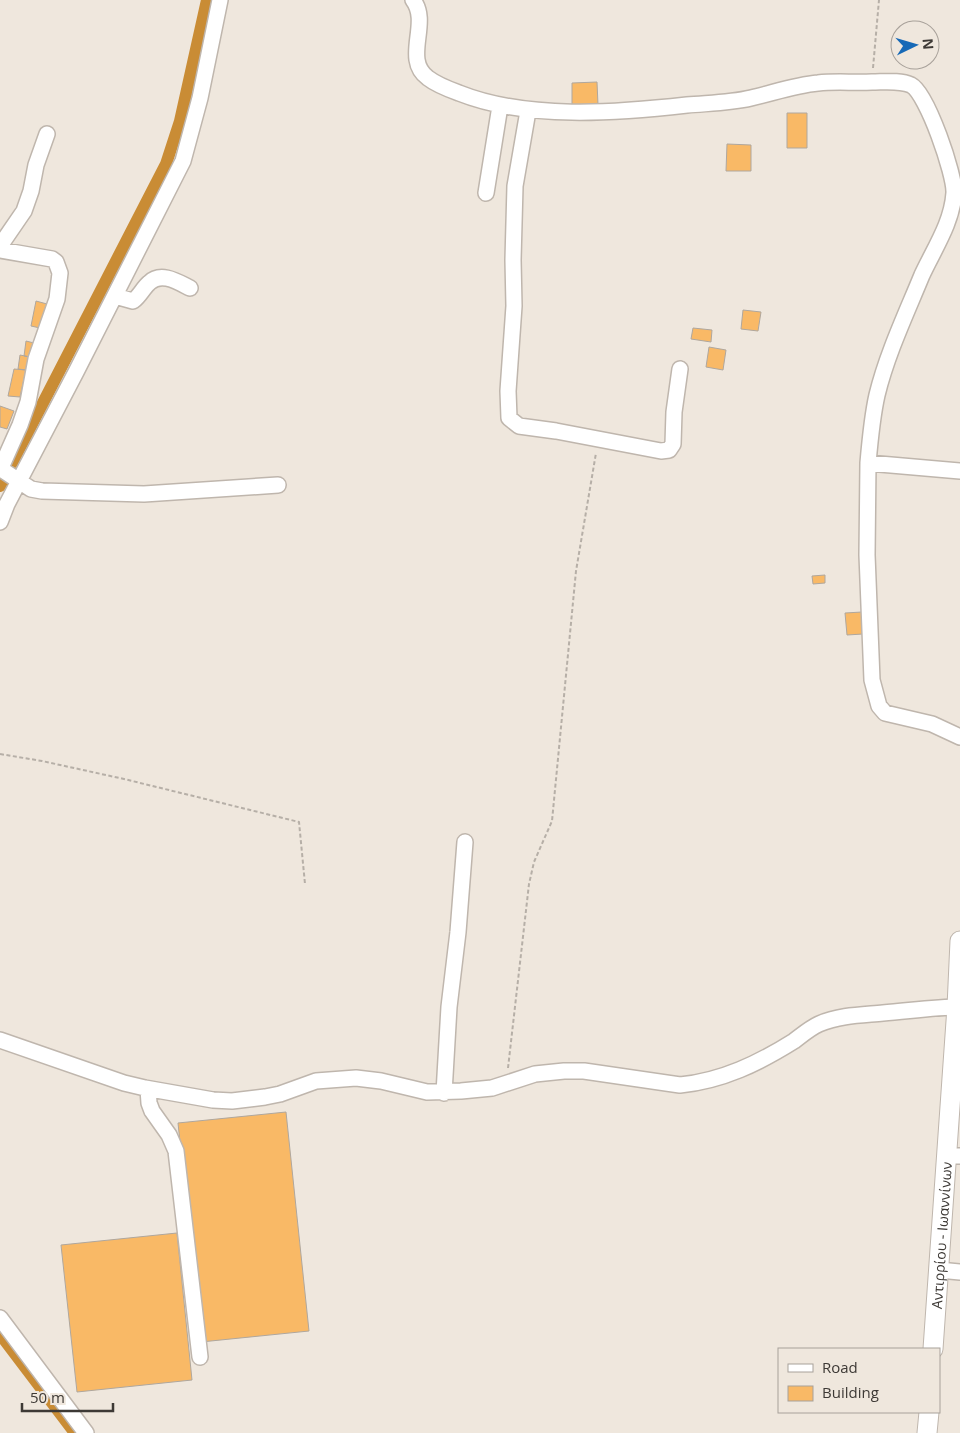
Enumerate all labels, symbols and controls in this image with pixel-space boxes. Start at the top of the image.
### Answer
north arrow [890,20,940,70]
text: N [918,37,938,50]
street label: Αντιρρίου - Ιωαννίνων [926,1161,956,1309]
legend [778,1348,940,1413]
text: Road [822,1357,858,1377]
scale bar [22,1380,114,1412]
text: Building [822,1382,879,1402]
text: 50 m [30,1387,65,1407]

